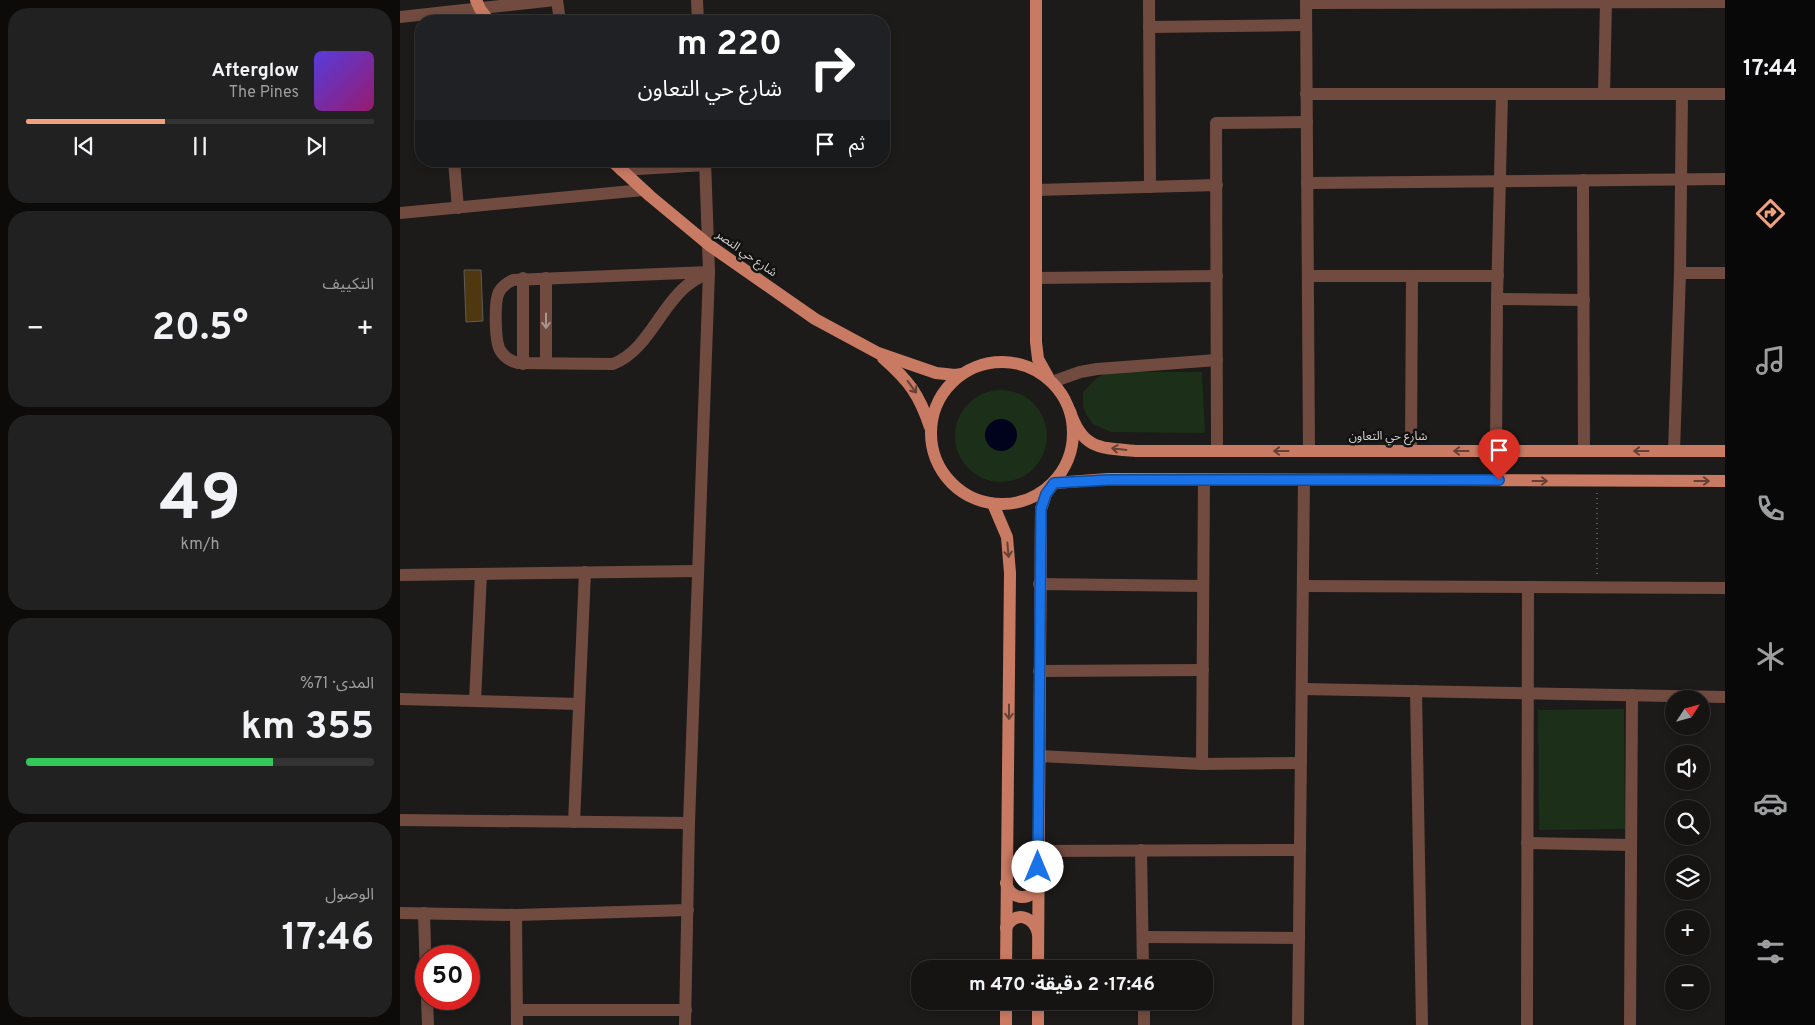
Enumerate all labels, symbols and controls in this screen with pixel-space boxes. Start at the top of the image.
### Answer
text: 220 m [677,23,782,67]
icon: right [800,35,865,100]
text: 17:44 [1743,56,1797,83]
text: Afterglow [212,59,299,83]
text: شارع حي التعاون [638,77,782,104]
text: The Pines [229,83,299,103]
icon: arrive [811,130,839,158]
icon: previous [70,132,98,160]
icon: pause [186,132,214,160]
icon: next [302,132,330,160]
text: ثم [849,133,865,157]
icon: directions [1753,196,1788,231]
street label: شارع حي النصر [711,226,780,282]
text: التكييف [322,275,374,295]
text: 20.5° [152,305,248,354]
text: − [26,312,44,348]
text: + [356,312,374,348]
one-way arrow [541,312,551,329]
icon: music [1753,343,1788,378]
one-way arrow [907,380,917,394]
street label: شارع حي التعاون [1349,429,1427,446]
pin [1478,429,1520,480]
icon: arrive [1485,436,1513,464]
one-way arrow [1111,444,1127,454]
one-way arrow [1274,446,1290,456]
one-way arrow [1454,446,1470,456]
one-way arrow [1634,446,1650,456]
text: 49 [159,461,241,543]
one-way arrow [1532,476,1548,486]
one-way arrow [1694,476,1710,486]
icon: phone [1753,491,1788,526]
text: km/h [181,535,219,555]
one-way arrow [1003,542,1013,558]
icon: climate [1753,639,1788,674]
text: المدى · 71% [300,674,374,694]
north arrow [1665,690,1710,735]
map controls [1665,690,1710,1010]
text: 355 km [241,704,374,753]
one-way arrow [1004,704,1014,720]
button: sound [1665,745,1710,790]
icon: car [1753,786,1788,821]
button: search [1665,800,1710,845]
position arrow [1011,840,1063,892]
button: layers [1665,855,1710,900]
text: الوصول [325,885,374,905]
button: + [1665,910,1710,955]
text: 17:46 [281,915,374,964]
icon: filters [1753,934,1788,969]
speed limit sign: 50 [415,945,480,1010]
button: − [1665,965,1710,1010]
text: 17:46 · 2 دقيقة · 470 m [969,973,1155,997]

